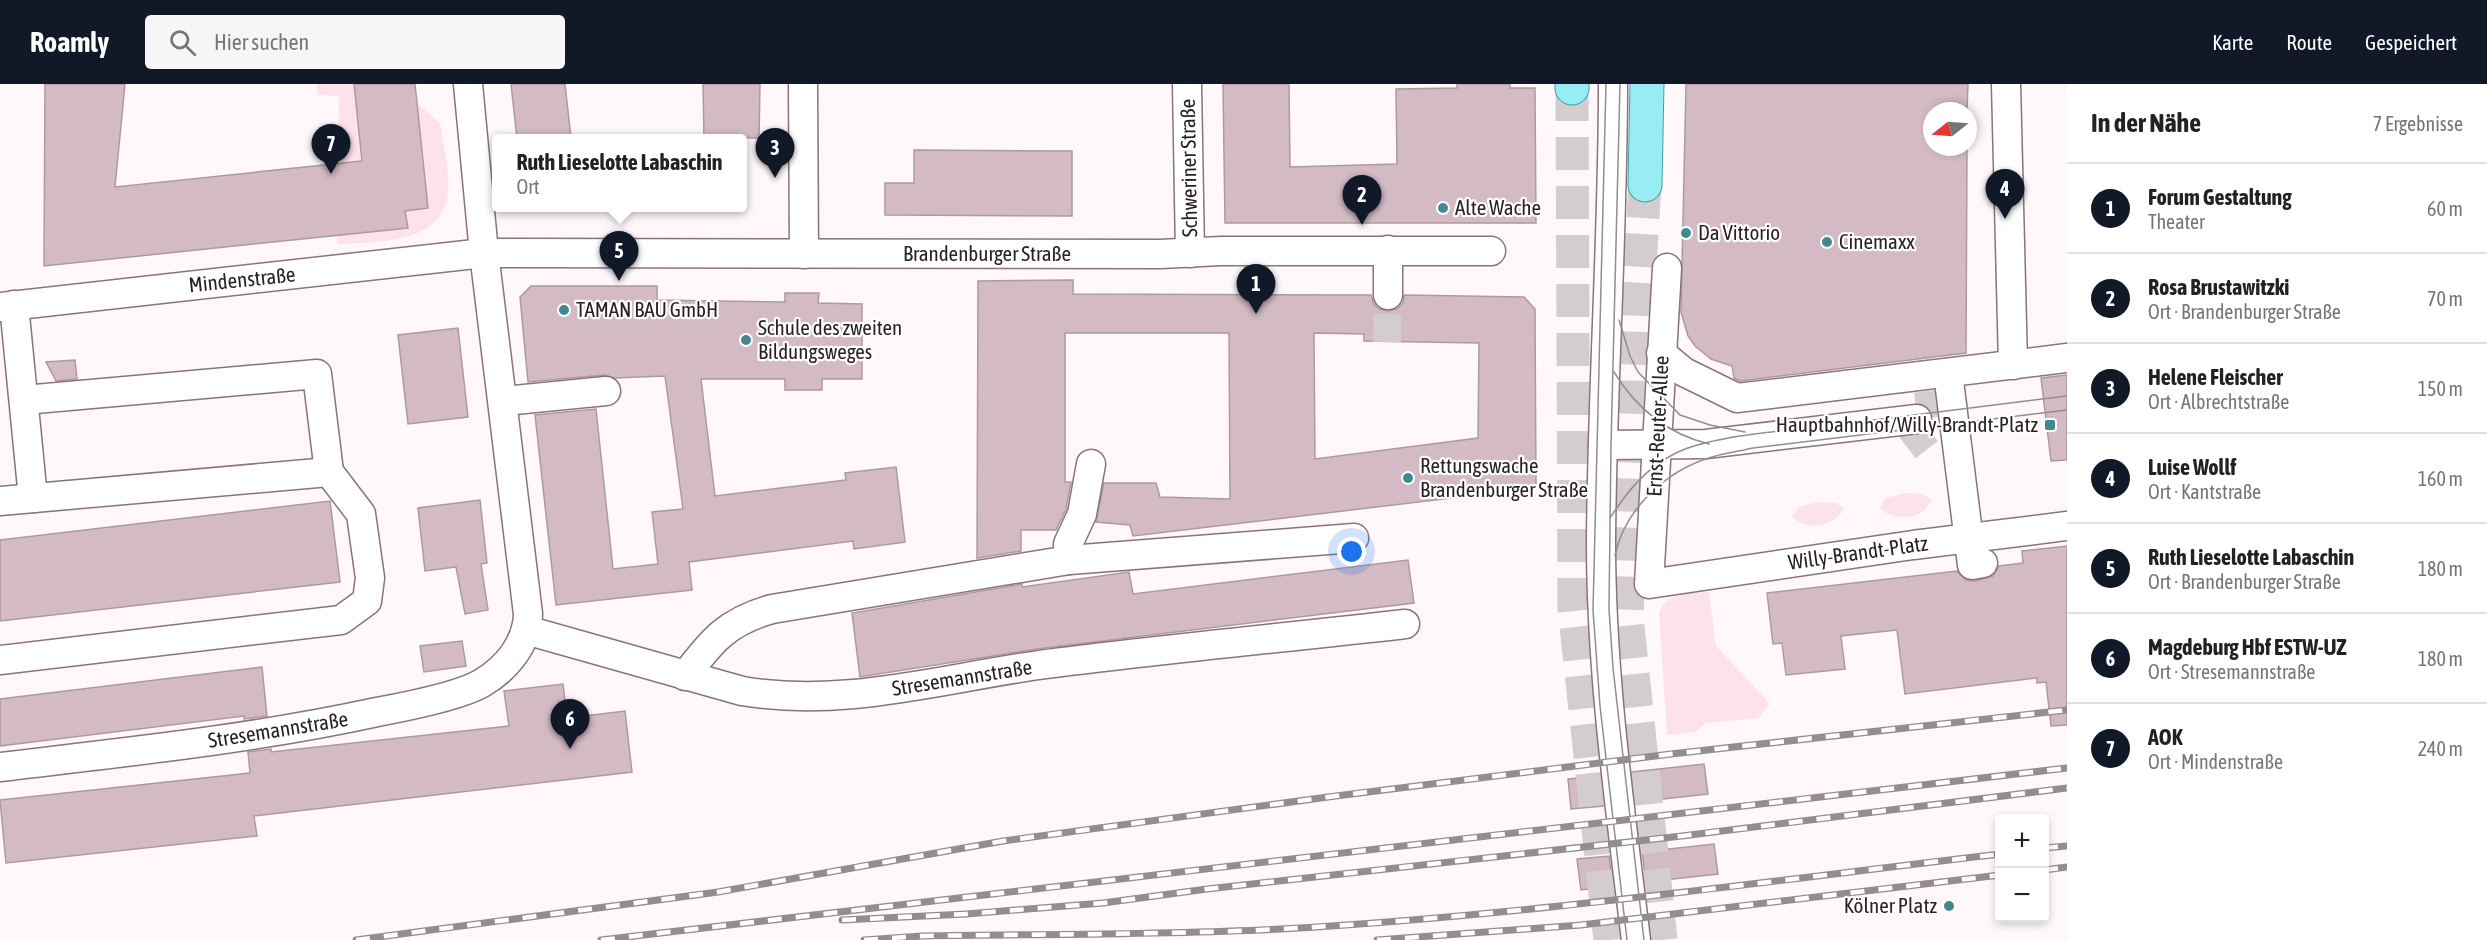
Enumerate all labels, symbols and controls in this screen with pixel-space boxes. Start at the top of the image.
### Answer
search box [145,15,565,69]
text: Roamly [30,26,109,58]
icon: search [166,26,199,59]
text: Hier suchen [214,29,309,55]
text: Karte [2212,30,2253,54]
text: Route [2286,30,2332,54]
text: Gespeichert [2365,30,2457,54]
street label: Schweriner Straße [1175,99,1201,237]
north arrow [1923,102,1977,156]
text: In der Nähe [2091,108,2201,138]
text: 7 Ergebnisse [2373,112,2463,135]
pin: 7 [312,124,350,174]
pin: 3 [756,128,794,178]
popup [492,134,747,212]
text: Ruth Lieselotte Labaschin [516,149,723,175]
pin: 4 [1986,170,2024,219]
text: Ort [516,175,540,198]
pin: 2 [1342,176,1382,225]
text: Forum Gestaltung [2148,184,2292,210]
place label: Alte Wache [1455,195,1541,219]
text: 1 [2106,197,2115,220]
text: 60 m [2427,197,2463,220]
marker: Alte Wache [1436,201,1450,215]
text: Theater [2148,210,2205,233]
place label: Da Vittorio [1698,220,1780,244]
marker: Da Vittorio [1679,226,1693,240]
place label: Cinemaxx [1839,229,1915,253]
pin: 5 [600,232,638,281]
marker: Cinemaxx [1820,235,1834,249]
street label: Brandenburger Straße [903,241,1071,265]
street label: Mindenstraße [187,261,296,297]
pin: 1 [1236,264,1276,314]
text: Rosa Brustawitzki [2148,274,2289,300]
text: 2 [2106,287,2115,310]
text: 70 m [2427,287,2463,310]
place label: TAMAN BAU GmbH [576,297,718,321]
text: Ort · Brandenburger Straße [2148,300,2341,323]
marker: TAMAN BAU GmbH [557,303,571,317]
place label: Schule des zweiten Bildungsweges [758,315,902,363]
marker: Schule des zweiten Bildungsweges [739,333,753,347]
street label: Ernst-Reuter-Allee [1641,355,1673,497]
text: Helene Fleischer [2148,364,2283,390]
text: 3 [2106,377,2115,400]
text: 150 m [2418,377,2463,400]
text: Ort · Albrechtstraße [2148,390,2289,413]
place label: Hauptbahnhof/Willy-Brandt-Platz [1776,412,2038,436]
marker: Hauptbahnhof/Willy-Brandt-Platz [2043,418,2057,432]
place label: Rettungswache Brandenburger Straße [1420,453,1588,501]
text: Luise Wollf [2148,454,2236,480]
text: 4 [2106,467,2115,490]
text: 160 m [2418,467,2463,490]
marker: Rettungswache Brandenburger Straße [1401,471,1415,485]
text: Ort · Kantstraße [2148,480,2261,503]
street label: Willy-Brandt-Platz [1786,530,1930,574]
your location [1337,537,1366,566]
text: Ruth Lieselotte Labaschin [2148,544,2354,570]
text: 5 [2106,557,2115,580]
text: 180 m [2418,557,2463,580]
text: Ort · Brandenburger Straße [2148,570,2341,593]
text: Magdeburg Hbf ESTW-UZ [2148,634,2346,660]
text: 6 [2106,647,2115,670]
text: 180 m [2418,647,2463,670]
street label: Stresemannstraße [890,654,1033,700]
text: Ort · Stresemannstraße [2148,660,2315,683]
pin: 6 [550,700,590,749]
street label: Stresemannstraße [206,706,349,752]
text: AOK [2148,724,2182,750]
text: 7 [2106,737,2115,760]
text: 240 m [2418,737,2463,760]
text: Ort · Mindenstraße [2148,750,2283,773]
map controls [1995,814,2049,922]
button: + [1995,814,2049,868]
button: − [1995,868,2049,922]
place label: Kölner Platz [1844,893,1937,917]
marker: Kölner Platz [1942,899,1956,913]

